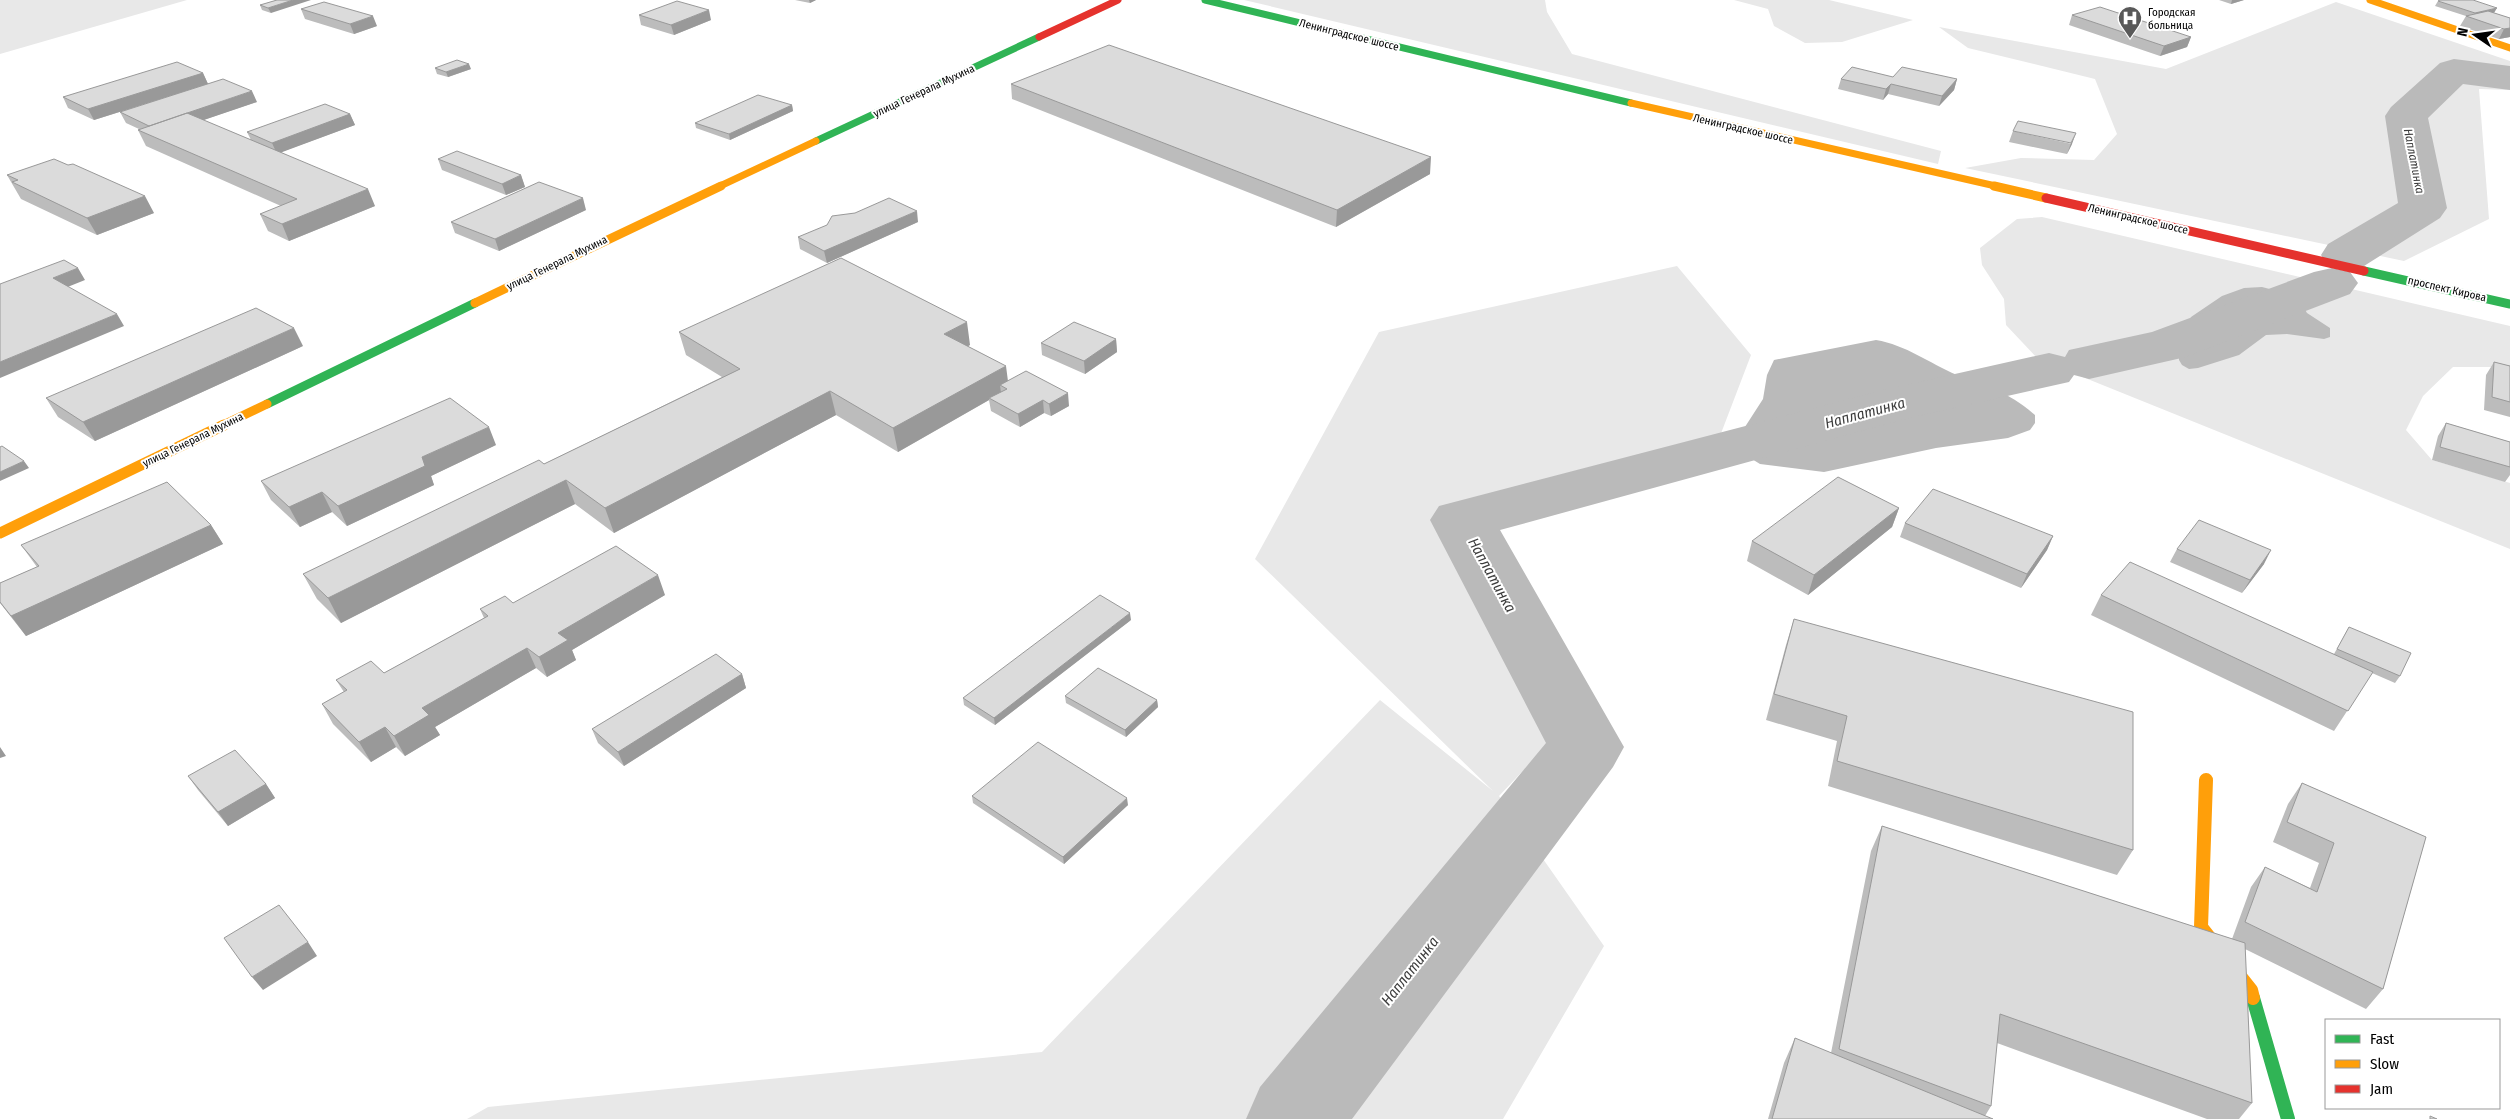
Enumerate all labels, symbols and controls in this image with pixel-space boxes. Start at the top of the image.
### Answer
hospital icon: Городская больница [2117,5,2143,39]
place label: Городская больница [2148,6,2195,32]
north arrow [2450,10,2500,60]
street label: Ленинградское шоссе [1298,16,1400,54]
text: N [2454,26,2472,38]
street label: улица Генерала Мухина [871,62,977,120]
street label: Ленинградское шоссе [1692,111,1794,147]
water label: Наплатинка [2401,127,2427,195]
street label: Ленинградское шоссе [2087,201,2189,237]
street label: улица Генерала Мухина [505,233,609,293]
street label: проспект Кирова [2407,274,2487,304]
water label: Наплатинка [1823,394,1907,432]
street label: улица Генерала Мухина [141,410,245,470]
water label: Наплатинка [1464,535,1520,616]
water label: Наплатинка [1378,933,1443,1009]
legend [2325,1019,2500,1109]
text: Fast [2370,1030,2394,1048]
text: Slow [2370,1055,2399,1073]
text: Jam [2370,1080,2393,1098]

